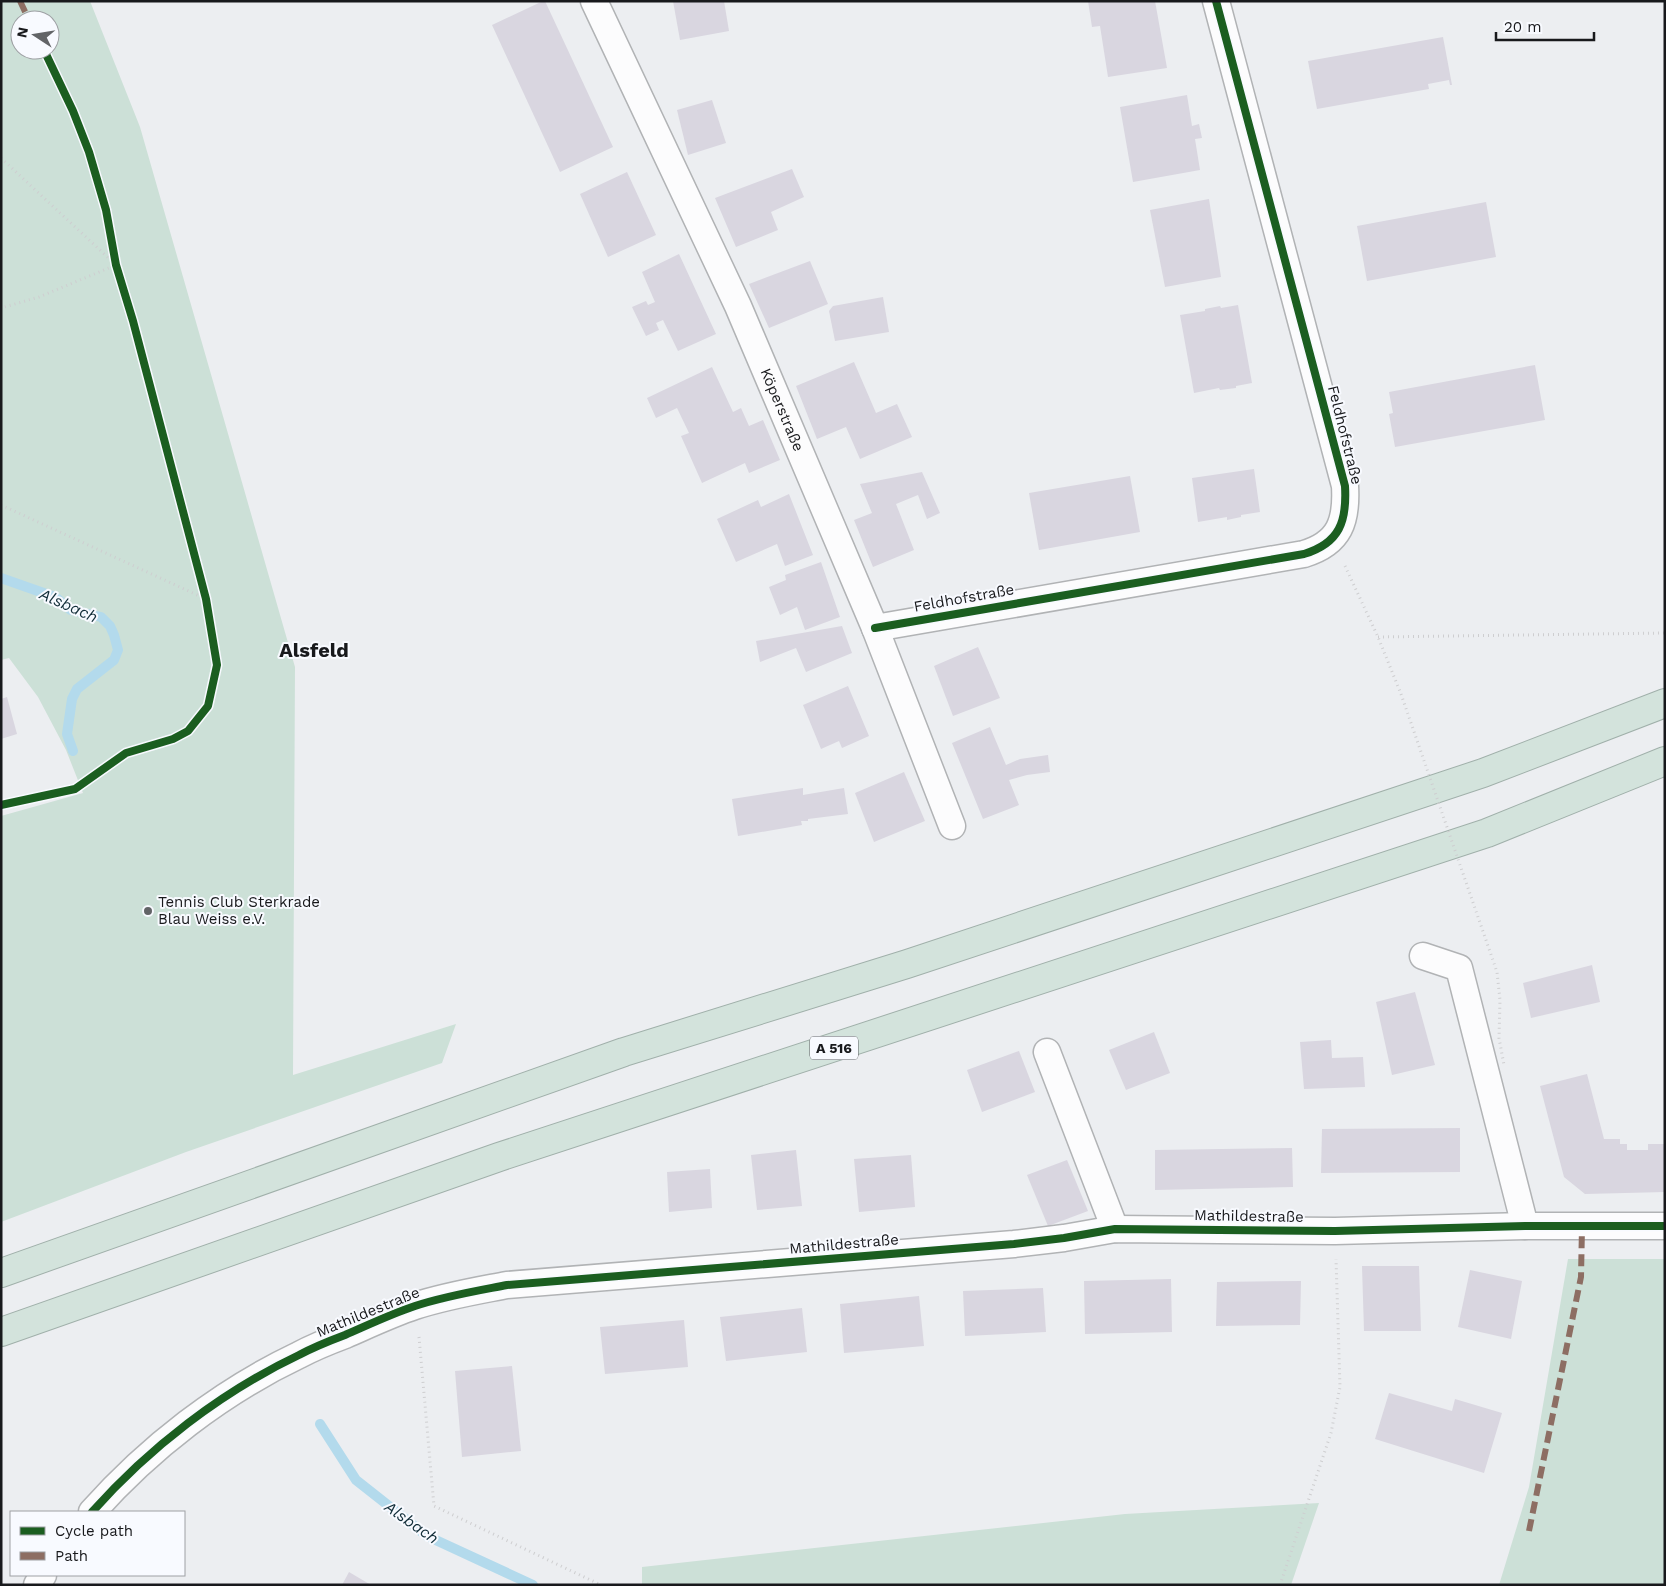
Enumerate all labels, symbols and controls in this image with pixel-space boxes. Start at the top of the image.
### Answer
north arrow [10,10,60,60]
scale bar [1496,10,1594,42]
text: 20 m [1504,18,1542,36]
text: N [13,26,31,39]
street label: Köperstraße [756,365,808,454]
street label: Feldhofstraße [1324,384,1366,486]
street label: Feldhofstraße [912,580,1016,616]
water label: Alsbach [36,584,101,627]
district label: Alsfeld [279,638,349,662]
place label: Tennis Club Sterkrade Blau Weiss e.V. [158,893,320,928]
marker: Tennis Club Sterkrade Blau Weiss e.V. [142,905,154,917]
road number: A 516 [810,1036,858,1060]
street label: Mathildestraße [1194,1206,1304,1226]
street label: Mathildestraße [789,1230,899,1258]
street label: Mathildestraße [314,1283,422,1341]
water label: Alsbach [380,1496,442,1548]
legend [10,1511,185,1576]
text: Cycle path [55,1522,133,1540]
text: Path [55,1547,88,1565]

